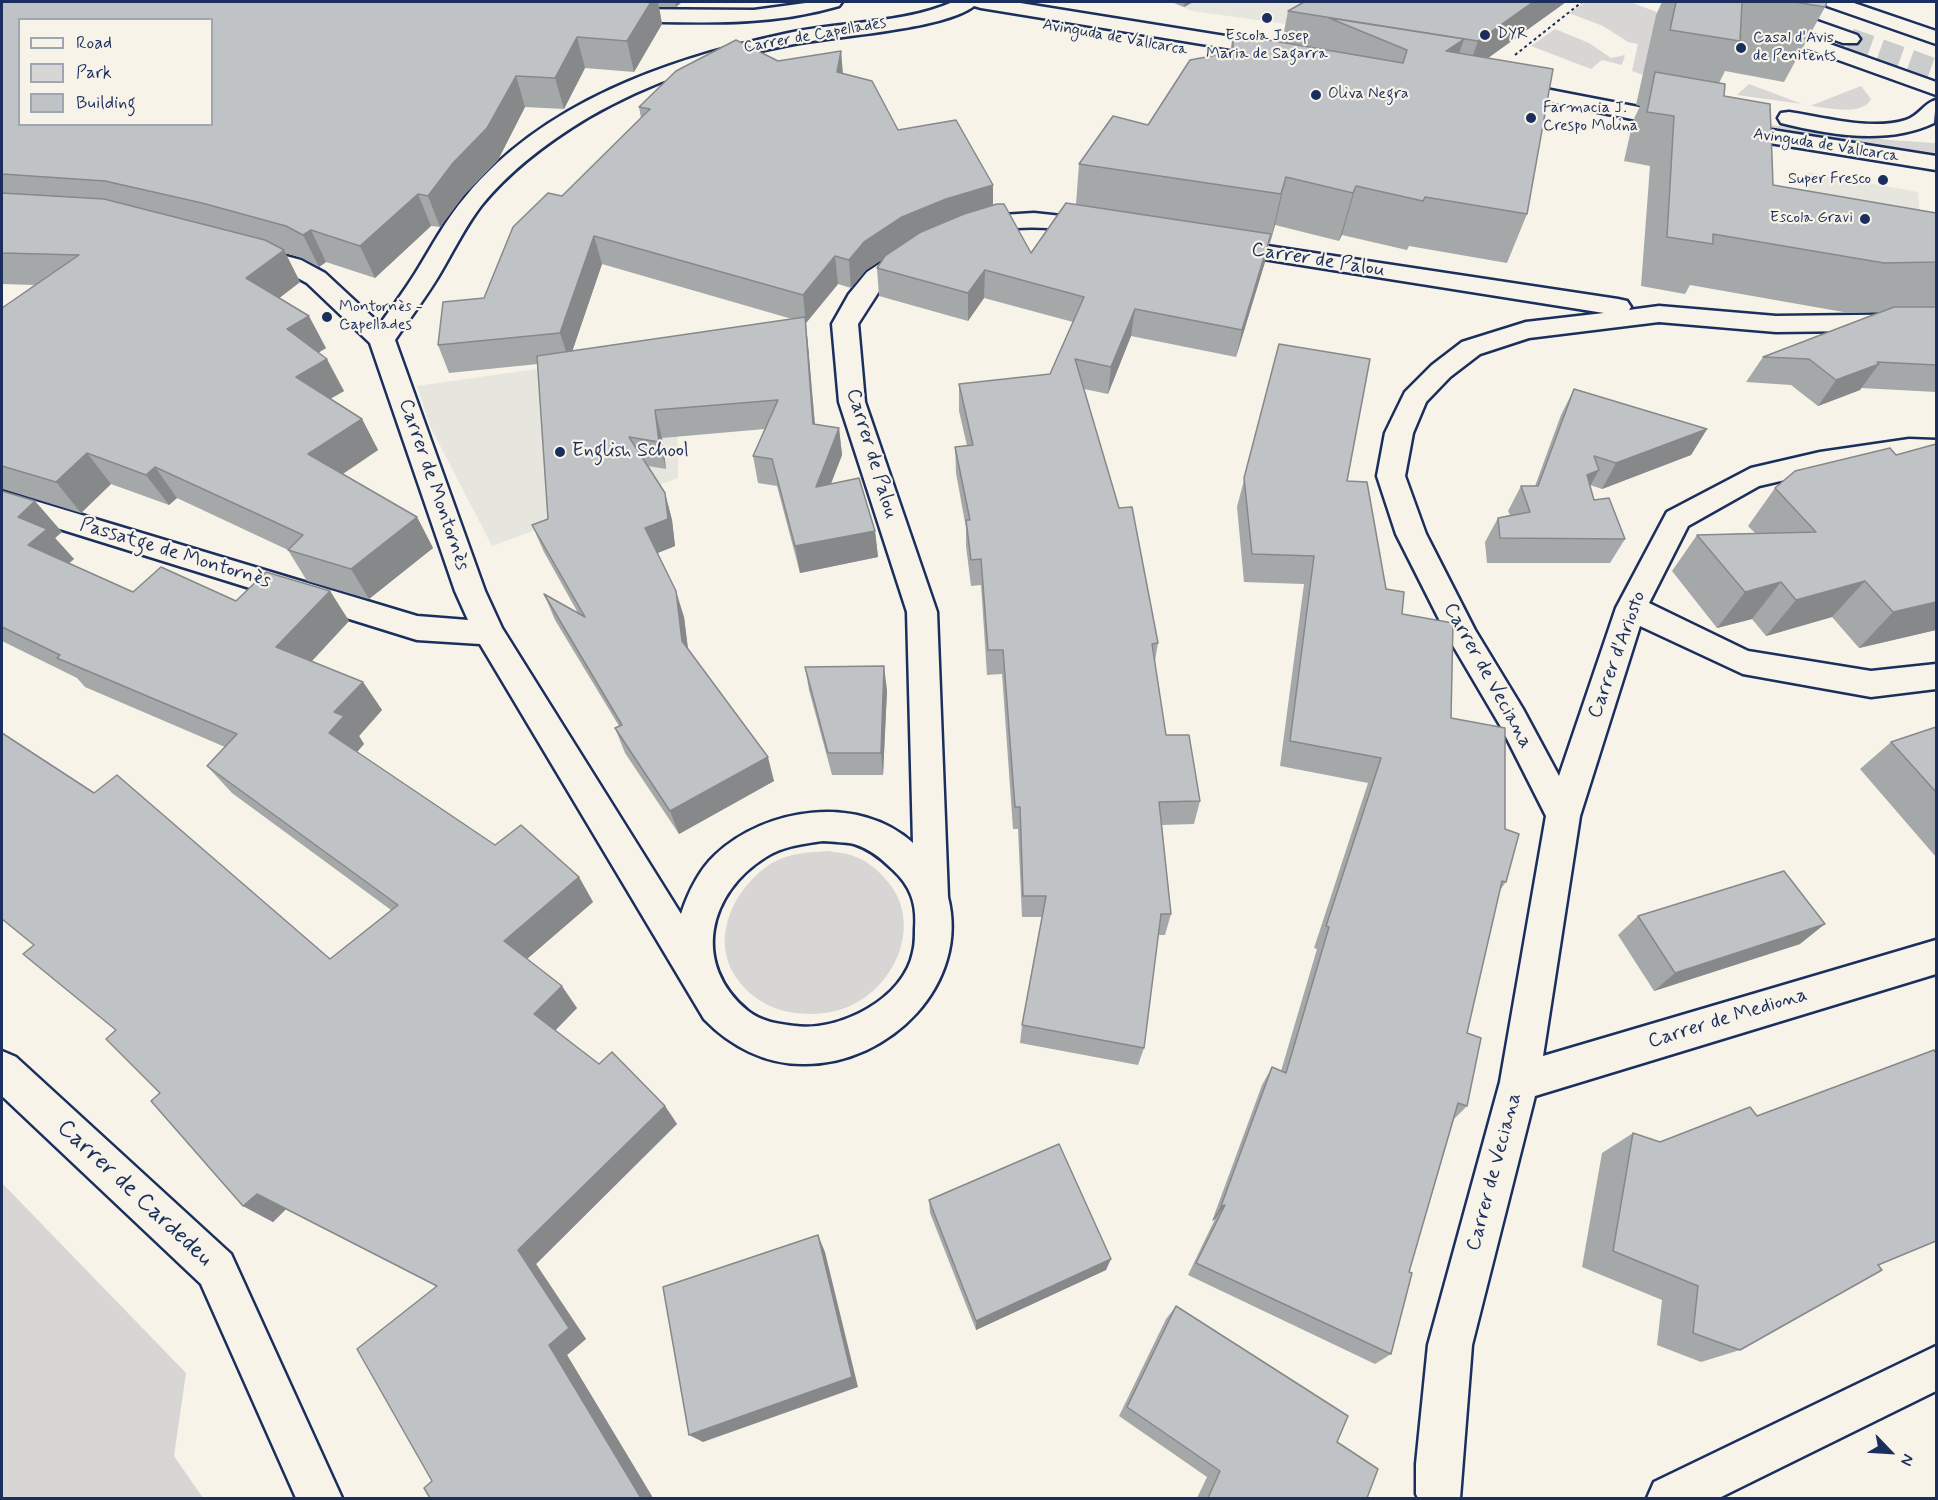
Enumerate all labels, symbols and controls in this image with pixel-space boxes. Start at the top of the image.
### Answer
marker: Escola Josep Maria de Sagarra [1260,11,1274,25]
street label: Carrer de Capellades [742,14,888,58]
street label: Avinguda de Vallcarca [1041,16,1189,60]
legend [18,18,213,126]
place label: DYR [1497,25,1528,45]
place label: Escola Josep Maria de Sagarra [1206,27,1328,65]
marker: DYR [1478,28,1492,42]
place label: Casal d'Avis de Penitents [1753,29,1836,67]
text: Road [76,31,112,55]
marker: Casal d'Avis de Penitents [1734,41,1748,55]
text: Park [76,61,112,85]
place label: Oliva Negra [1328,85,1409,105]
marker: Oliva Negra [1309,88,1323,102]
text: Building [76,91,136,115]
place label: Farmacia J. Crespo Molina [1543,99,1638,137]
marker: Farmacia J. Crespo Molina [1524,111,1538,125]
street label: Avinguda de Vallcarca [1752,125,1900,167]
place label: Super Fresco [1788,170,1871,190]
marker: Super Fresco [1876,173,1890,187]
place label: Escola Gravi [1770,209,1853,229]
marker: Escola Gravi [1858,212,1872,226]
street label: Carrer de Palou [1249,239,1387,283]
place label: Montornès - Capellades [339,298,423,336]
marker: Montornès - Capellades [320,310,334,324]
street label: Carrer de Palou [840,386,902,522]
street label: Carrer de Montornès [392,396,474,574]
place label: English School [572,440,689,464]
marker: English School [553,445,567,459]
street label: Passatge de Montornès [77,514,273,594]
street label: Carrer d'Ariosto [1584,588,1652,722]
street label: Carrer de Veciana [1437,599,1537,753]
street label: Carrer de Mediona [1646,983,1810,1055]
street label: Carrer de Veciana [1462,1090,1528,1254]
street label: Carrer de Cardedeu [50,1114,218,1274]
north arrow [1860,1422,1920,1482]
text: N [1895,1451,1919,1469]

